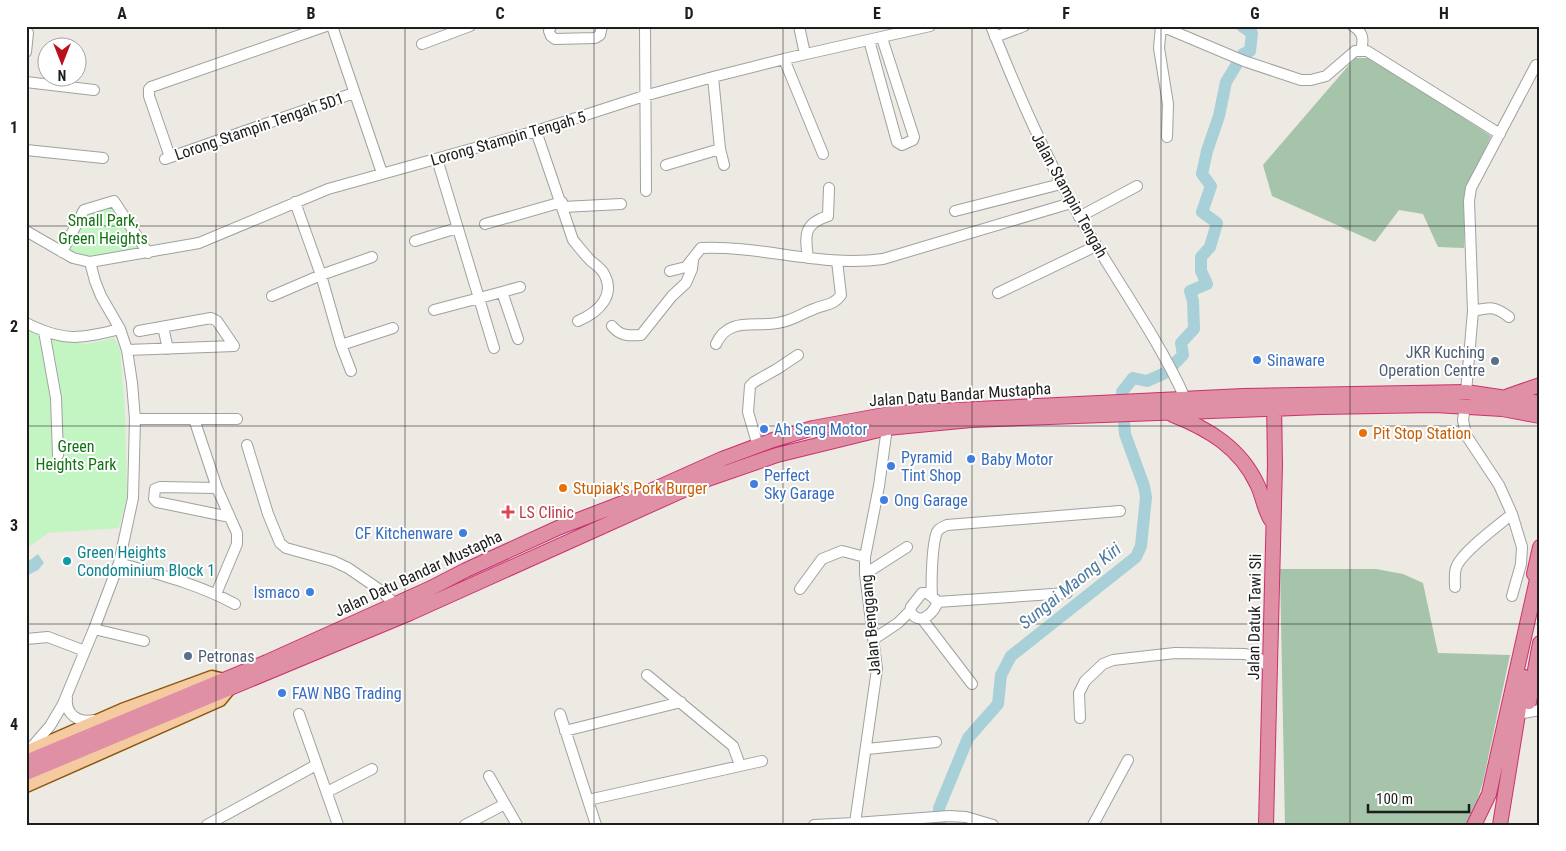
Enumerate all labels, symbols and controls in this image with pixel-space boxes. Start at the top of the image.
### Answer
text: A [117,4,127,23]
text: B [307,4,316,23]
text: C [495,4,505,23]
text: D [684,4,694,23]
text: E [873,4,881,23]
text: F [1062,4,1070,23]
text: G [1250,4,1260,23]
text: H [1439,4,1449,23]
north arrow [38,38,88,88]
text: N [58,67,66,83]
street label: Lorong Stampin Tengah 5D1 [172,89,346,164]
street label: Lorong Stampin Tengah 5 [428,107,588,170]
text: 1 [10,118,18,137]
street label: Jalan Stampin Tengah [1027,130,1112,261]
park label: Small Park, Green Heights [58,211,148,248]
text: 2 [10,317,18,336]
place label: JKR Kuching Operation Centre [1379,343,1485,380]
place label: Sinaware [1267,351,1325,370]
marker: Sinaware [1251,354,1263,366]
marker: JKR Kuching Operation Centre [1489,355,1501,367]
street label: Jalan Datu Bandar Mustapha [869,379,1052,410]
place label: Ah Seng Motor [774,420,867,439]
marker: Ah Seng Motor [758,423,770,435]
place label: Pit Stop Station [1373,424,1471,443]
marker: Pit Stop Station [1357,427,1369,439]
park label: Green Heights Park [36,437,117,474]
place label: Pyramid Tint Shop [901,448,961,485]
place label: Baby Motor [981,450,1053,469]
marker: Baby Motor [965,453,977,465]
marker: Pyramid Tint Shop [885,460,897,472]
place label: Perfect Sky Garage [764,466,835,503]
marker: Perfect Sky Garage [748,478,760,490]
place label: Stupiak's Pork Burger [573,479,707,498]
marker: Stupiak's Pork Burger [557,482,569,494]
place label: Ong Garage [894,491,968,510]
marker: Ong Garage [878,494,890,506]
place label: LS Clinic [519,503,574,522]
marker: LS Clinic [501,505,515,519]
text: 3 [10,516,18,535]
place label: CF Kitchenware [355,524,453,543]
street label: Jalan Datu Bandar Mustapha [332,526,505,621]
marker: CF Kitchenware [457,527,469,539]
water label: Sungai Maong Kiri [1014,537,1126,633]
place label: Green Heights Condominium Block 1 [77,543,215,580]
street label: Jalan Datuk Tawi Sli [1244,554,1265,680]
marker: Green Heights Condominium Block 1 [61,555,73,567]
street label: Jalan Benggang [857,574,884,676]
place label: Ismaco [254,583,300,602]
marker: Ismaco [304,586,316,598]
place label: Petronas [198,647,254,666]
marker: Petronas [182,650,194,662]
place label: FAW NBG Trading [292,684,402,703]
marker: FAW NBG Trading [276,687,288,699]
text: 4 [10,715,18,734]
scale bar [1368,781,1470,813]
text: 100 m [1376,790,1413,808]

